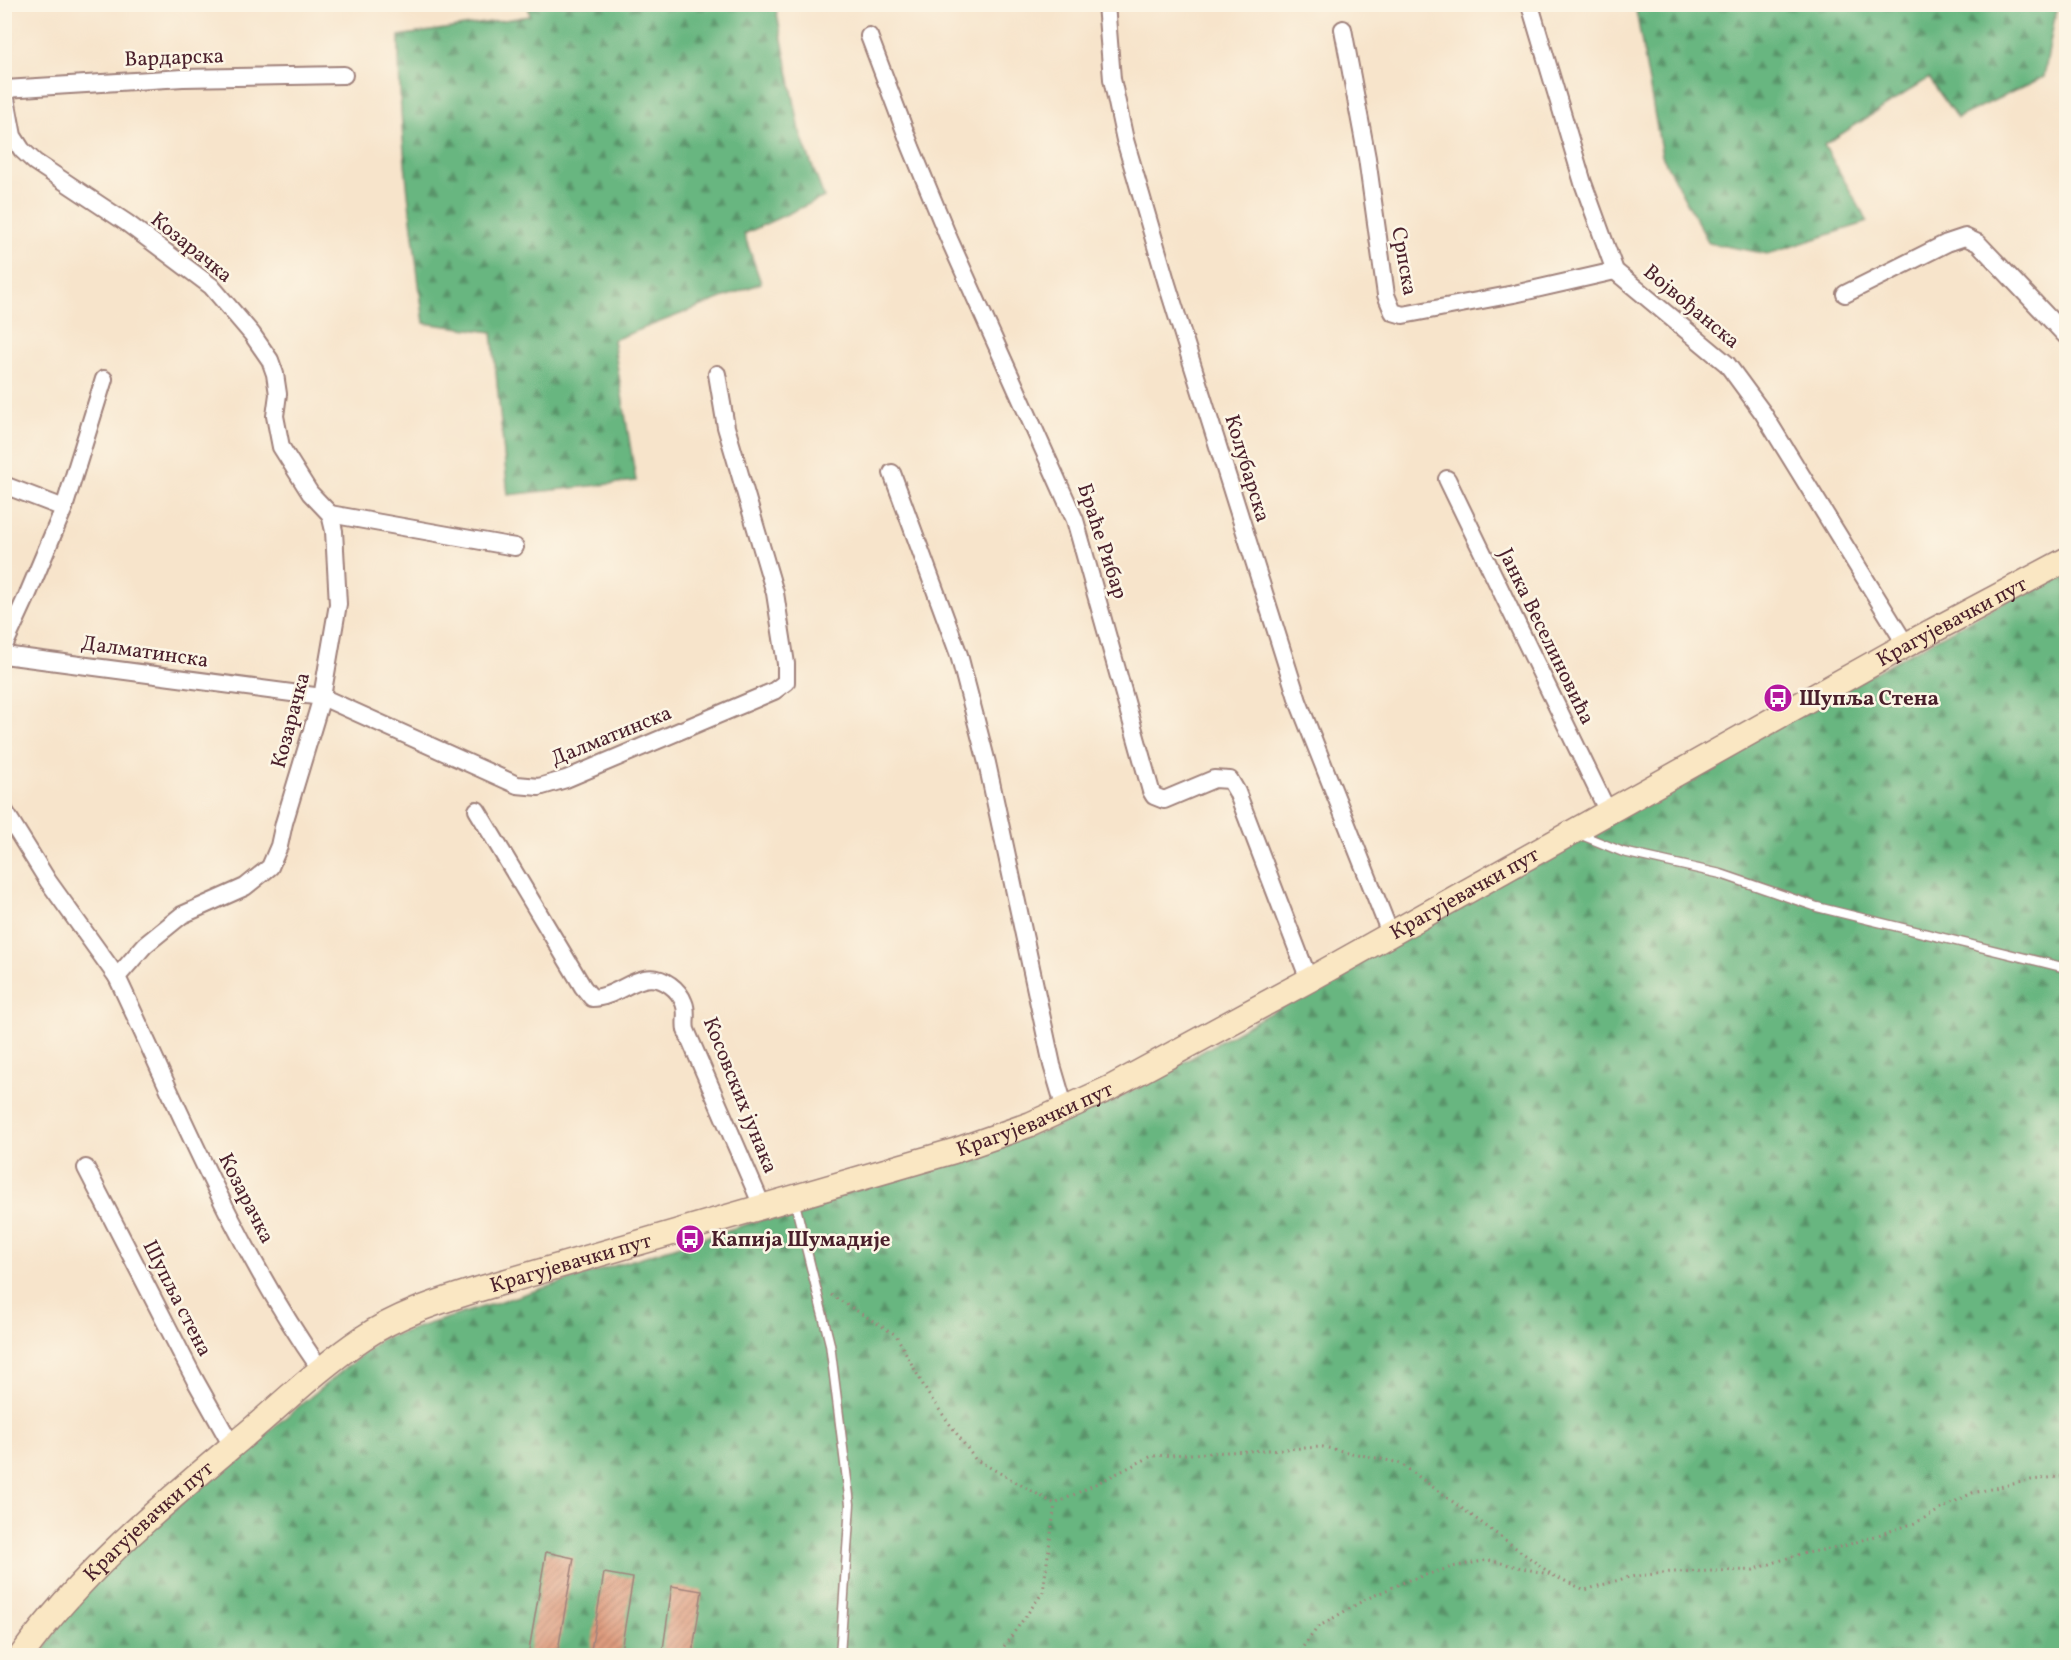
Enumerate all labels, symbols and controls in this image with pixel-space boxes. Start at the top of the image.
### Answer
street label: Вардарска [124,42,224,75]
street label: Козарачка [144,206,238,290]
street label: Српска [1383,225,1424,298]
street label: Војвођанска [1636,258,1746,356]
street label: Колубарска [1216,411,1277,526]
street label: Браће Рибар [1069,480,1134,603]
street label: Јанка Веселиновића [1490,544,1601,730]
street label: Крагујевачки пут [1871,570,2033,675]
street label: Далматинска [79,629,210,676]
street label: Козарачка [265,669,318,772]
bus stop icon: Шупља Стена [1762,682,1794,714]
place label: Шупља Стена [1799,685,1939,714]
street label: Далматинска [547,699,676,774]
street label: Крагујевачки пут [1385,841,1545,948]
street label: Косовских јунака [695,1013,784,1178]
street label: Крагујевачки пут [953,1075,1119,1165]
street label: Козарачка [210,1148,281,1249]
bus stop icon: Капија Шумадије [674,1223,706,1255]
place label: Капија Шумадије [711,1226,890,1255]
street label: Крагујевачки пут [487,1227,656,1301]
street label: Шупља стена [135,1235,218,1362]
street label: Крагујевачки пут [78,1455,221,1589]

